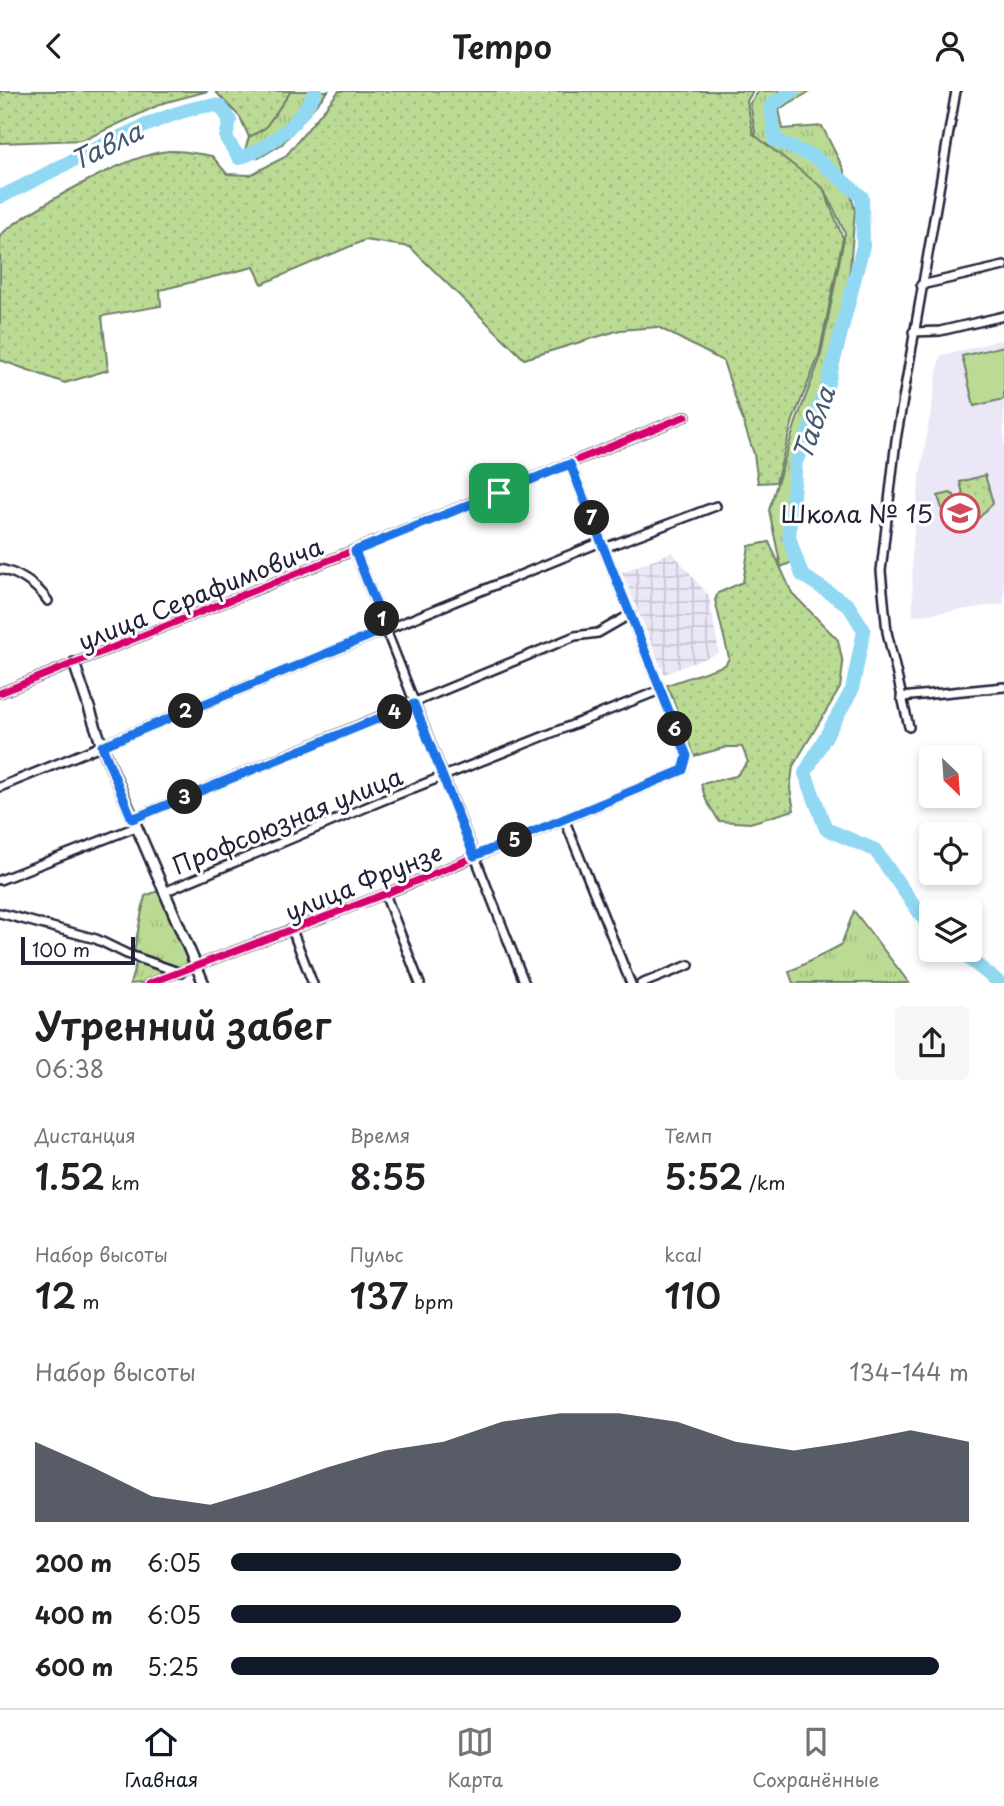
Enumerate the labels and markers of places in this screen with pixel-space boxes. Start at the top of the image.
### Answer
pin [469,463,529,523]
school or university icon: Школа № 15 [939,492,981,534]
place label: Школа № 15 [781,495,933,531]
pin: 7 [574,501,610,535]
pin: 1 [364,601,400,637]
pin: 2 [168,693,204,729]
pin: 4 [378,695,412,729]
pin: 6 [658,711,692,747]
pin: 3 [168,779,202,815]
pin: 5 [498,823,532,857]

